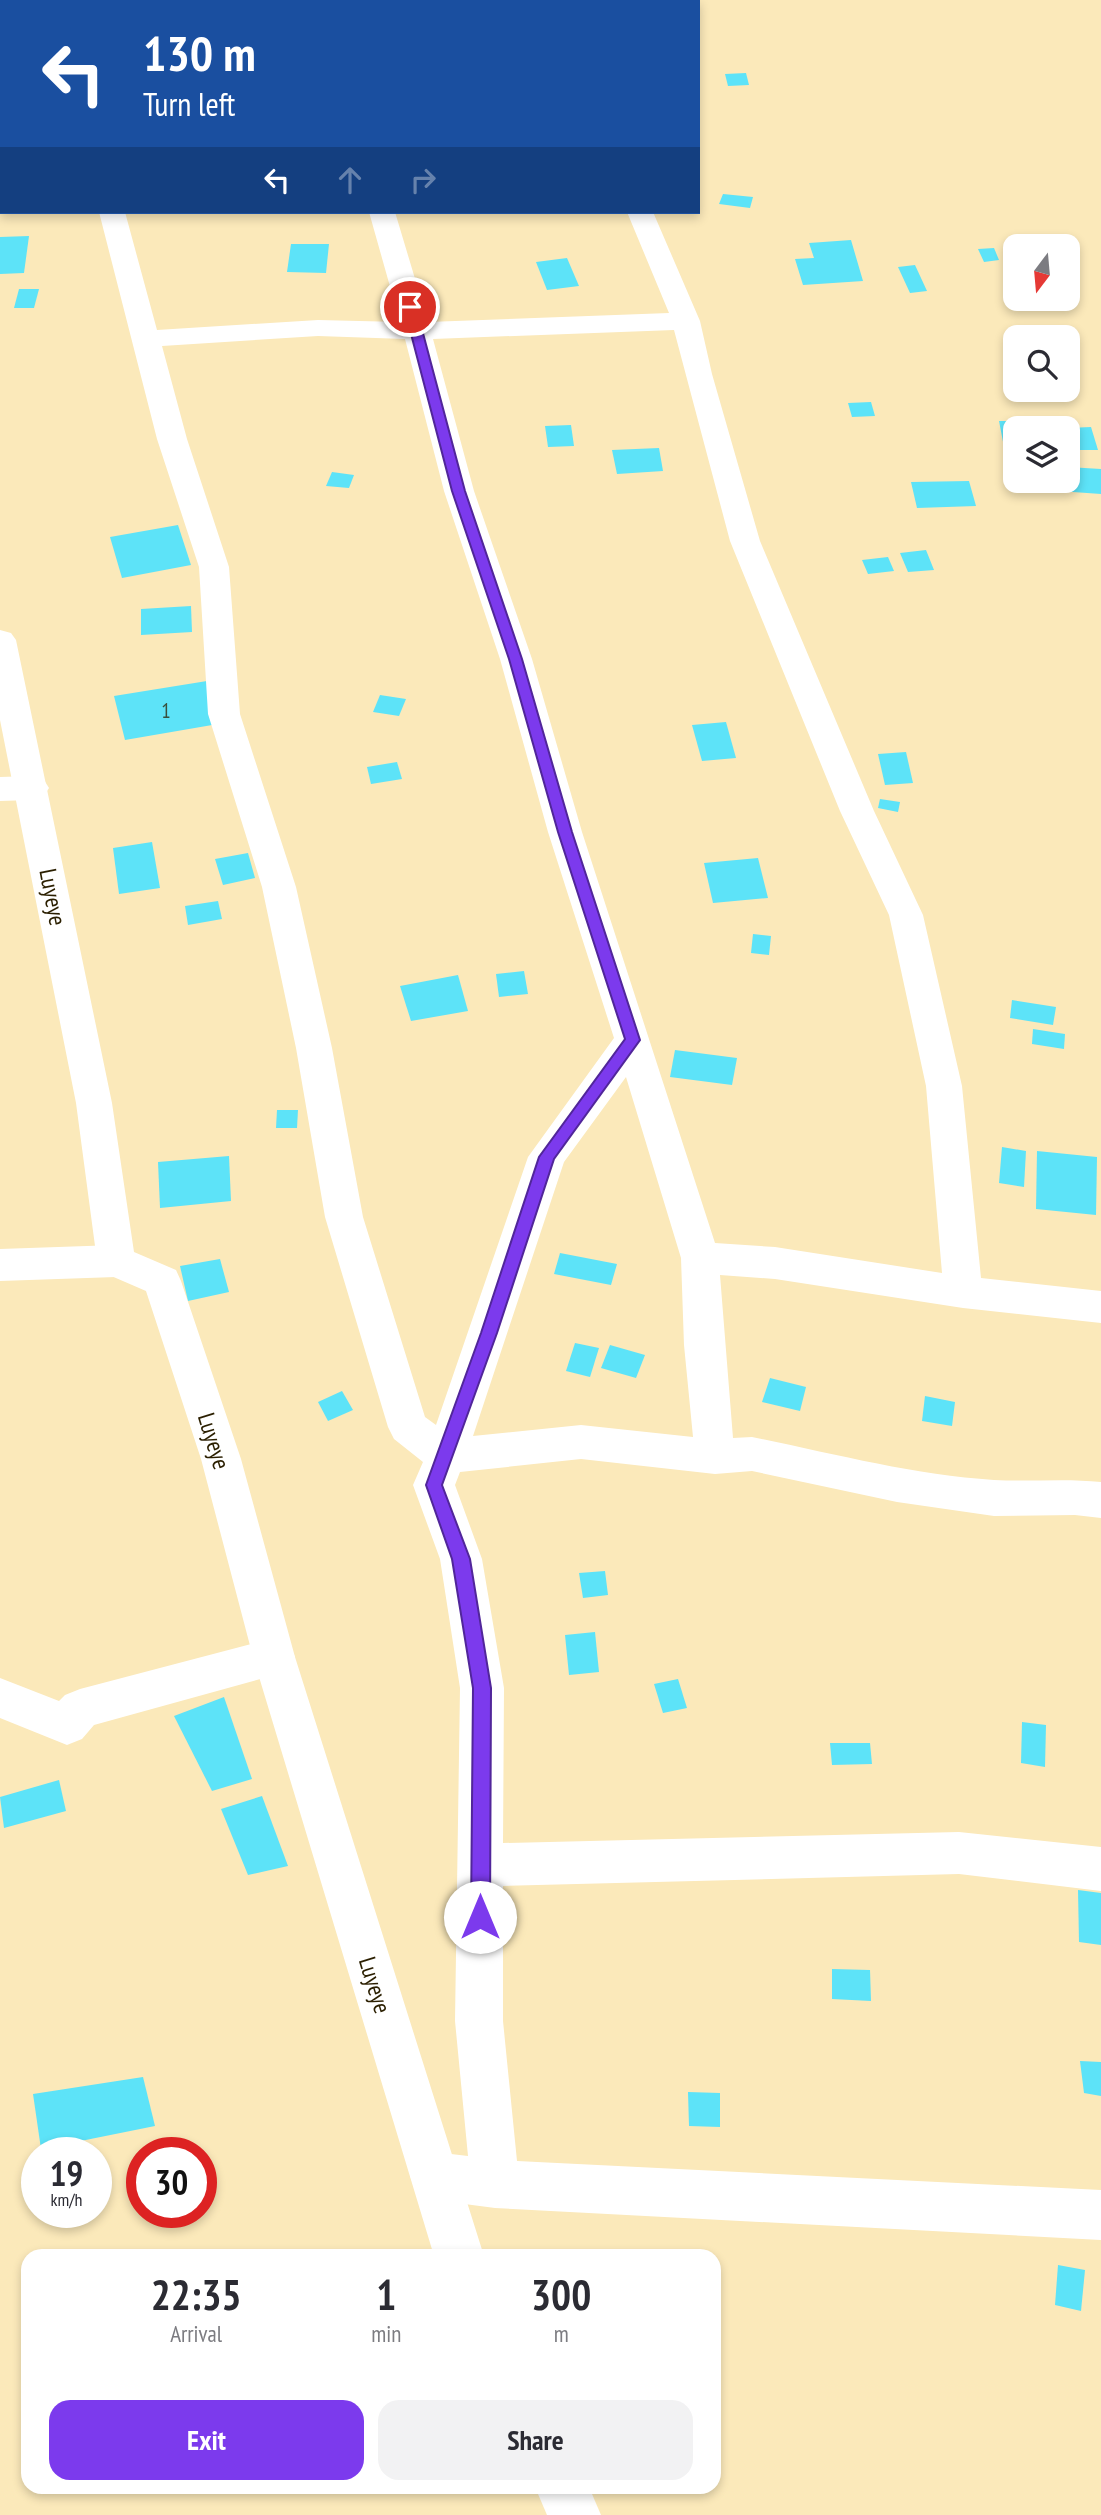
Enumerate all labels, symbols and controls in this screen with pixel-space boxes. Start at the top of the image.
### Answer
text: 130 m [143,21,256,85]
icon: left [28,28,119,119]
text: Turn left [143,83,235,125]
icon: left [258,161,296,199]
icon: ahead [331,161,369,199]
icon: right [404,161,442,199]
north arrow [1003,234,1080,312]
map controls [1003,234,1080,493]
pin [380,277,440,337]
icon: arrive [391,288,429,326]
button: search [1003,325,1080,402]
button: layers [1003,416,1080,493]
house number: 1 [161,697,171,724]
street label: Luyeye [32,866,74,928]
street label: Luyeye [191,1409,237,1473]
position arrow [443,1880,517,1954]
street label: Luyeye [352,1953,398,2017]
speed limit sign: 30 [126,2137,217,2228]
text: 19 [50,2150,83,2196]
text: km/h [51,2188,82,2211]
text: 22:35 [151,2267,242,2322]
text: 1 [376,2267,396,2322]
text: 300 [531,2267,591,2322]
text: Arrival [170,2319,222,2348]
text: min [371,2319,401,2348]
text: m [554,2319,569,2348]
button: Exit [49,2400,364,2480]
button: Share [378,2400,693,2480]

